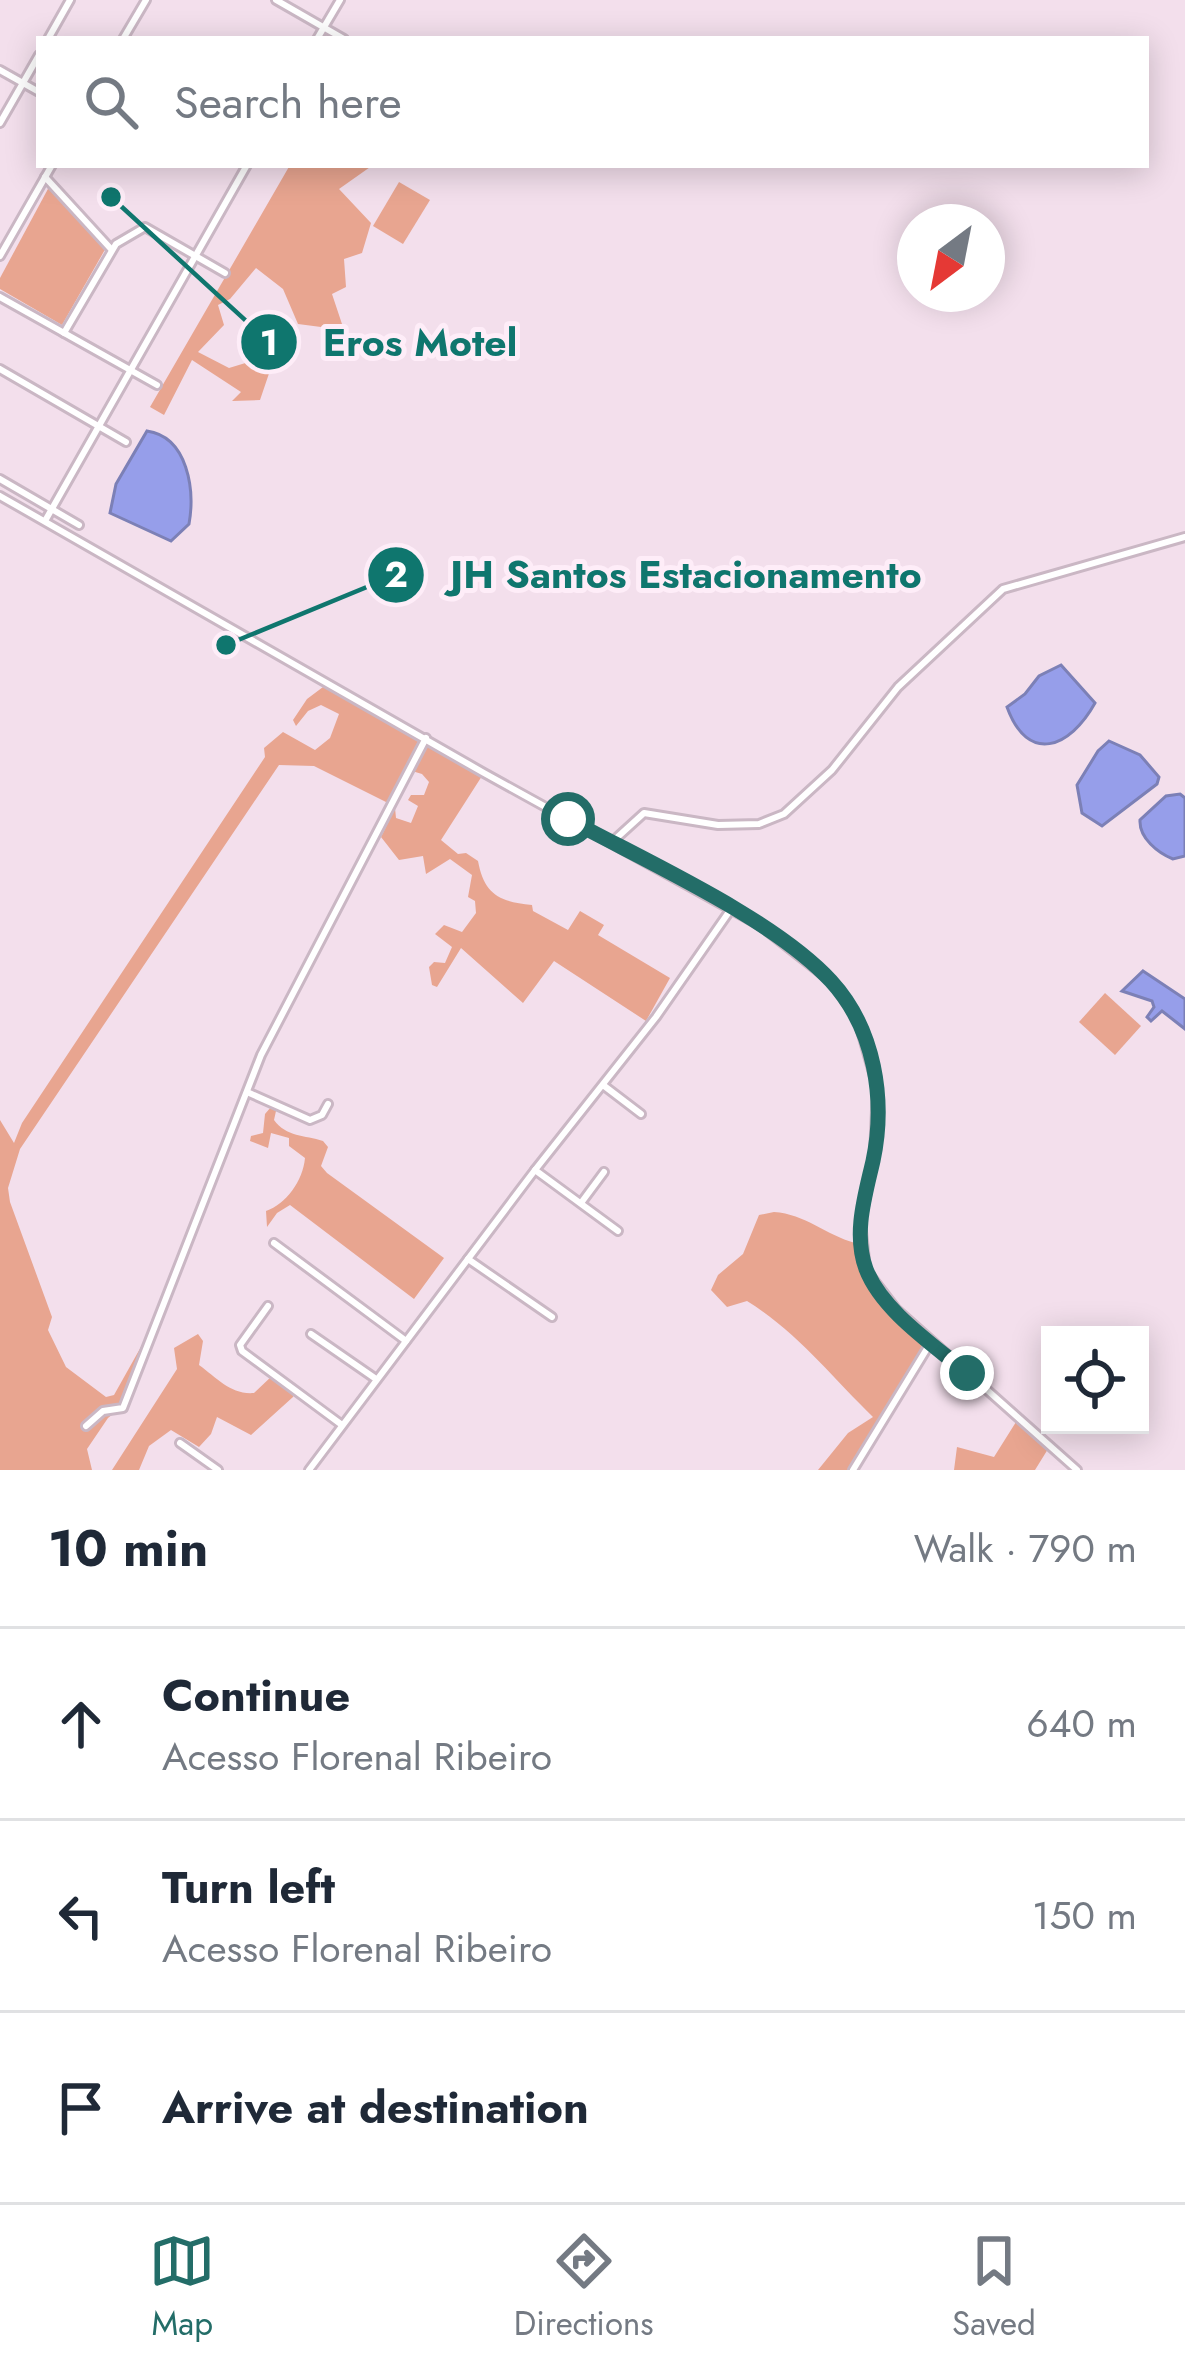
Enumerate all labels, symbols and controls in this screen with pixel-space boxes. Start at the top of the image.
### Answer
search box [36,36,1149,168]
icon: search [78,69,144,135]
text: Search here [174,70,402,135]
north arrow [897,204,1005,312]
callout: Eros Motel [239,305,541,380]
text: Eros Motel [323,314,517,371]
text: 1 [260,316,278,368]
callout: JH Santos Estacionamento [366,537,946,612]
text: JH Santos Estacionamento [443,546,922,603]
text: 2 [384,548,408,600]
route start [541,792,595,846]
map controls [1041,1326,1149,1434]
button: locate [1041,1326,1149,1434]
route end [940,1346,994,1400]
text: 10 min [48,1511,208,1585]
text: Walk · 790 m [914,1520,1137,1577]
text: Continue [162,1663,350,1728]
icon: ahead [48,1691,114,1757]
text: 640 m [1026,1695,1137,1752]
text: Acesso Florenal Ribeiro [162,1728,552,1785]
text: Turn left [162,1855,335,1920]
icon: left [48,1883,114,1949]
text: 150 m [1032,1887,1137,1944]
text: Acesso Florenal Ribeiro [162,1920,552,1977]
icon: arrive [48,2075,114,2141]
text: Arrive at destination [162,2075,589,2140]
tab: Map [149,2228,215,2347]
tab: Directions [514,2228,654,2347]
tab: Saved [952,2228,1036,2347]

